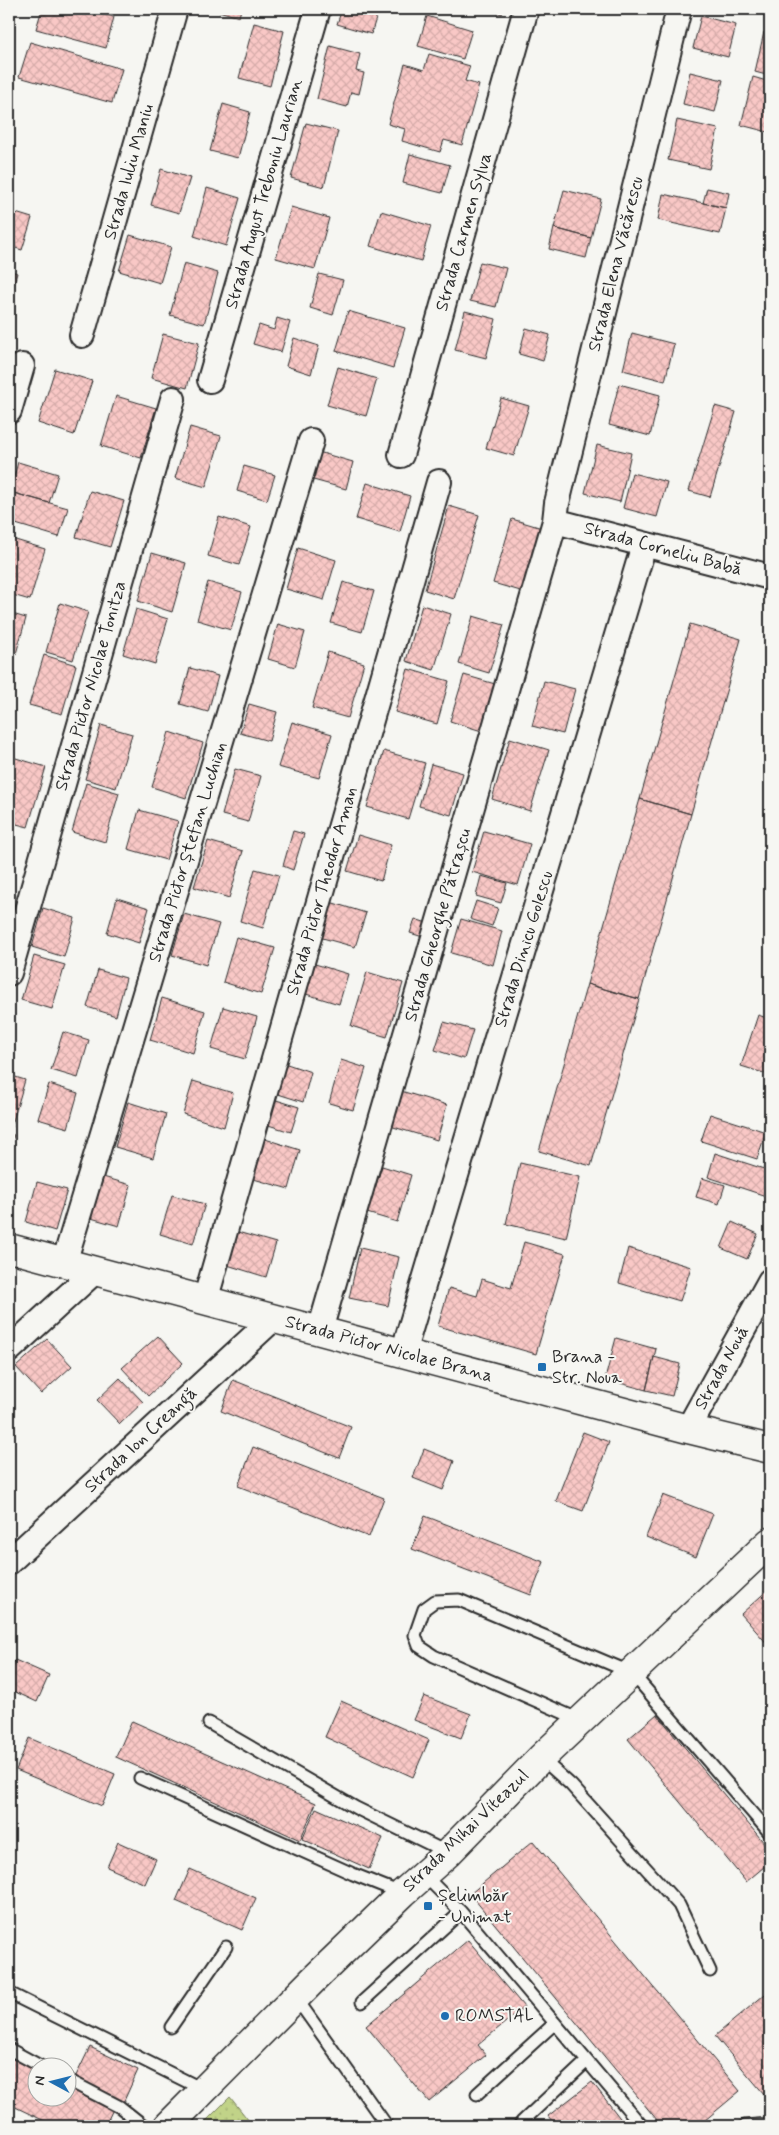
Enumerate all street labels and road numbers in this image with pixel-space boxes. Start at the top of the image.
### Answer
street label: Strada August Treboniu Laurian [220,76,308,312]
street label: Strada Iuliu Maniu [98,101,160,243]
street label: Strada Carmen Sylva [430,150,498,314]
street label: Strada Elena Văcărescu [583,174,649,354]
street label: Strada Corneliu Babă [581,516,745,582]
street label: Strada Pictor Nicolae Tonitza [50,578,132,794]
street label: Strada Pictor Ștefan Luchian [143,739,233,965]
street label: Strada Pictor Theodor Aman [281,784,363,998]
street label: Strada Gheorghe Pătrașcu [399,825,479,1025]
street label: Strada Dinicu Golescu [489,868,559,1030]
street label: Strada Pictor Nicolae Brana [283,1310,495,1388]
street label: Strada Nouă [689,1322,755,1414]
street label: Strada Ion Creangă [80,1382,204,1500]
street label: Strada Mihai Viteazul [397,1764,535,1898]

